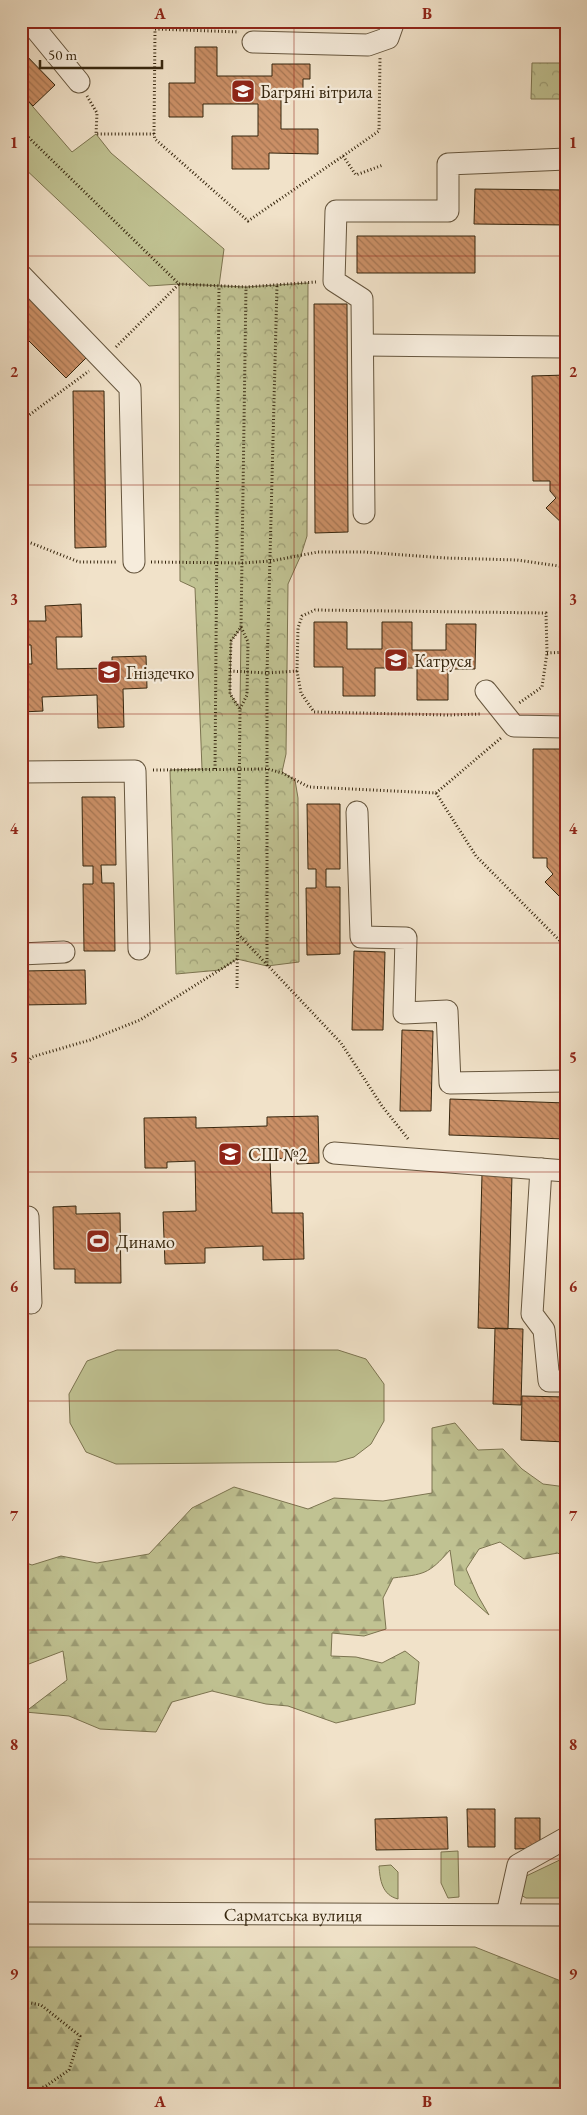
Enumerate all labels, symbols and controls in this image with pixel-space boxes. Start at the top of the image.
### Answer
text: A [153,3,166,24]
text: B [422,3,432,24]
scale bar [40,38,162,70]
text: 50 m [48,45,77,64]
school or university icon: Багряні вітрила [230,78,256,104]
place label: Багряні вітрила [260,80,374,103]
text: 1 [10,132,18,153]
text: 1 [569,132,577,153]
text: 2 [10,361,19,382]
text: 2 [569,361,578,382]
text: 3 [10,589,18,610]
text: 3 [569,589,577,610]
school or university icon: Катруся [383,647,409,673]
place label: Катруся [414,649,472,672]
school or university icon: Гніздечко [96,659,122,685]
place label: Гніздечко [126,661,194,684]
text: 4 [10,818,19,839]
text: 4 [569,818,578,839]
text: 5 [10,1047,18,1068]
text: 5 [569,1047,577,1068]
school or university icon: СШ №2 [217,1141,243,1167]
place label: СШ №2 [248,1143,308,1166]
sports icon: Динамо [85,1228,111,1254]
place label: Динамо [116,1230,175,1253]
text: 6 [10,1276,19,1297]
text: 6 [569,1276,578,1297]
text: 7 [10,1505,19,1526]
text: 7 [569,1505,578,1526]
text: 8 [10,1734,18,1755]
text: 8 [569,1734,577,1755]
street label: Сарматська вулиця [224,1902,362,1926]
text: 9 [10,1963,19,1984]
text: 9 [569,1963,578,1984]
text: A [153,2091,166,2112]
text: B [422,2091,432,2112]

